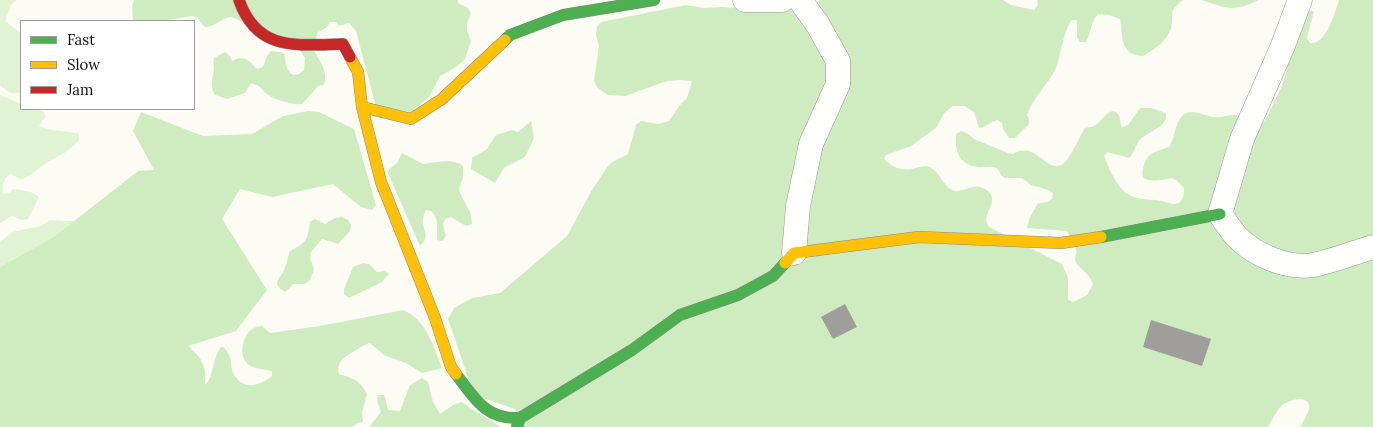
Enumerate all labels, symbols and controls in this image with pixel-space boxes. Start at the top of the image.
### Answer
legend [20,20,195,110]
text: Fast [67,30,95,49]
text: Slow [67,55,100,74]
text: Jam [67,80,94,99]

